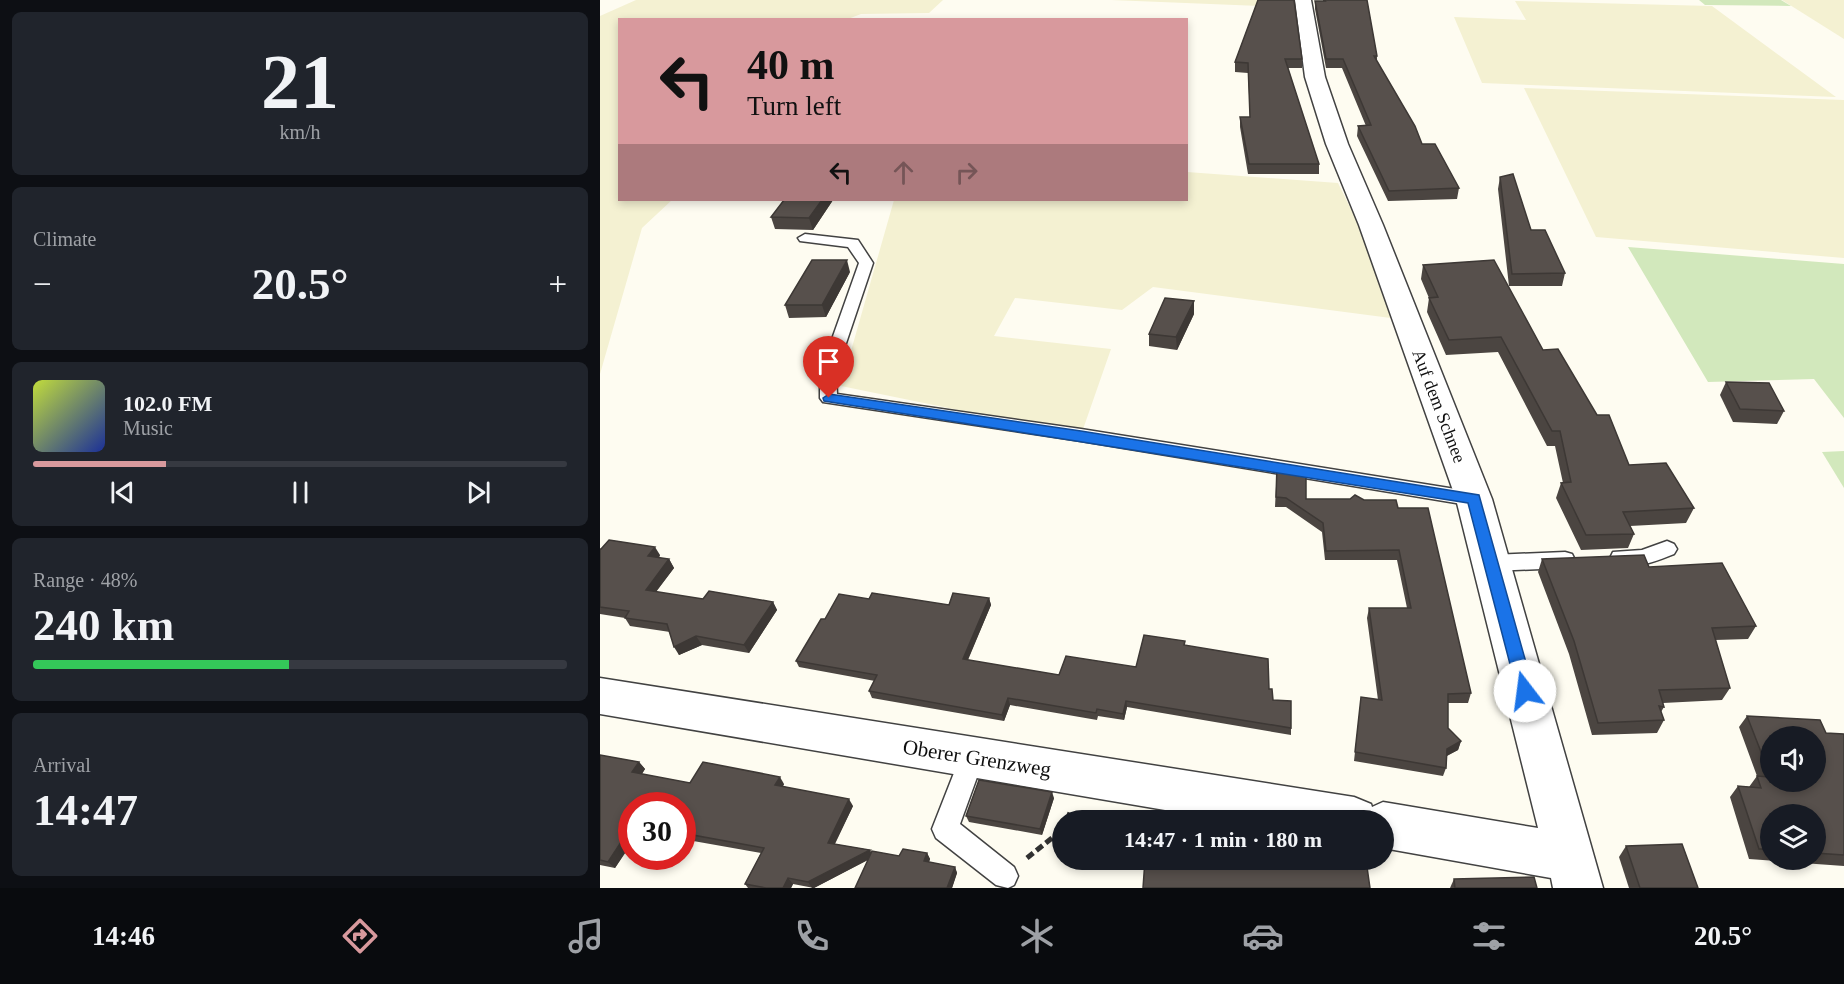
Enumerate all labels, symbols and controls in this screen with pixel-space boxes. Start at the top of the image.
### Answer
text: 21 [261,38,339,125]
icon: left [648,42,726,120]
text: 40 m [747,42,835,88]
text: Turn left [747,91,841,121]
text: km/h [279,121,321,143]
icon: left [824,156,857,189]
icon: ahead [887,156,920,189]
icon: right [950,156,983,189]
text: Climate [33,228,96,250]
text: 20.5° [252,259,348,309]
text: − [33,266,52,302]
text: + [548,266,567,302]
pin [803,336,854,398]
icon: arrive [812,345,845,378]
street label: Auf dem Schnee [1408,346,1470,466]
text: 102.0 FM [123,391,212,416]
text: Music [123,417,173,439]
icon: previous [106,476,139,509]
icon: pause [284,476,317,509]
icon: next [462,476,495,509]
text: Range · 48% [33,569,137,591]
text: 240 km [33,600,174,650]
position arrow [1493,659,1557,723]
map controls [1760,726,1826,870]
button: sound [1760,726,1826,792]
street label: Oberer Grenzweg [901,734,1053,782]
text: Arrival [33,754,91,776]
text: 14:47 [33,785,138,835]
speed limit sign: 30 [618,792,696,870]
button: layers [1760,804,1826,870]
text: 14:47 · 1 min · 180 m [1124,827,1322,852]
icon: directions [339,915,381,957]
icon: music [565,915,607,957]
icon: phone [791,915,833,957]
icon: climate [1016,915,1058,957]
icon: car [1242,915,1284,957]
icon: filters [1468,915,1510,957]
text: 14:46 [92,921,155,951]
text: 20.5° [1694,921,1752,951]

